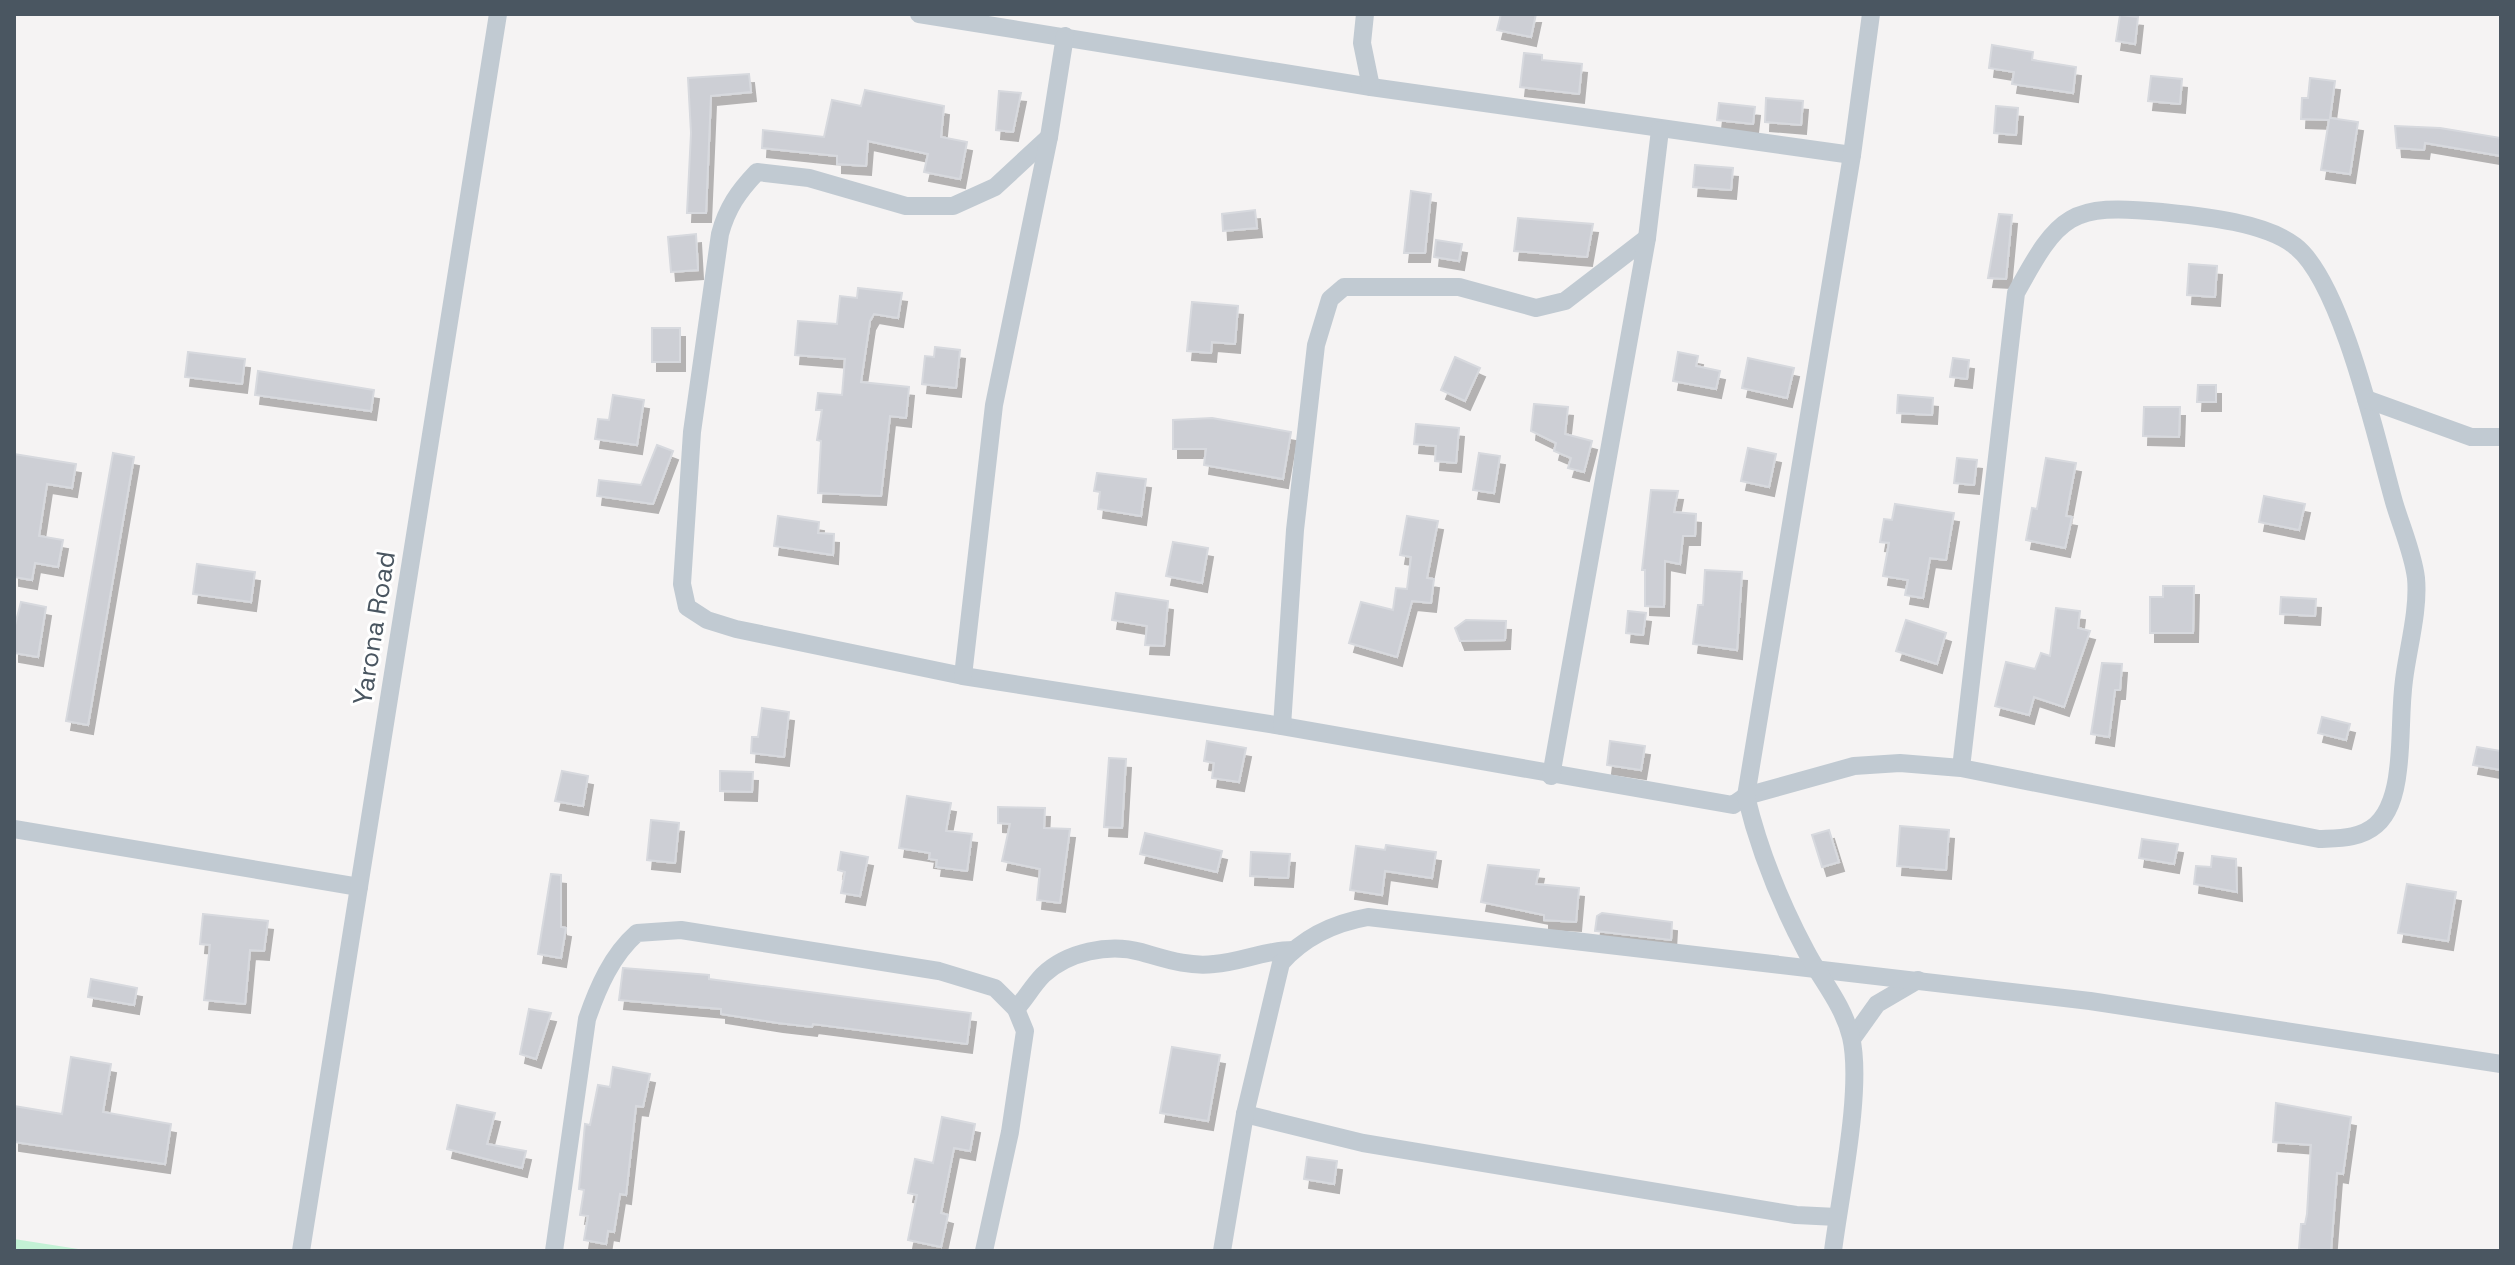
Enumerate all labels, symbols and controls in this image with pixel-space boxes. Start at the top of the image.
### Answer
street label: Yarona Road [345,549,403,707]

